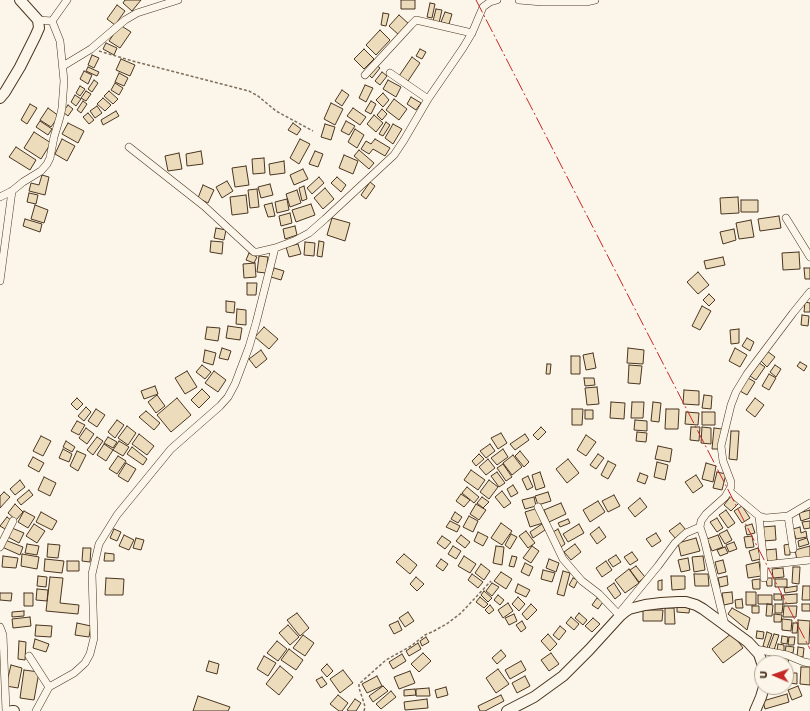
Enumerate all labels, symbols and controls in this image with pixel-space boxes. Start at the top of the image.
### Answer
north arrow [754,655,794,695]
text: U [755,670,771,679]

